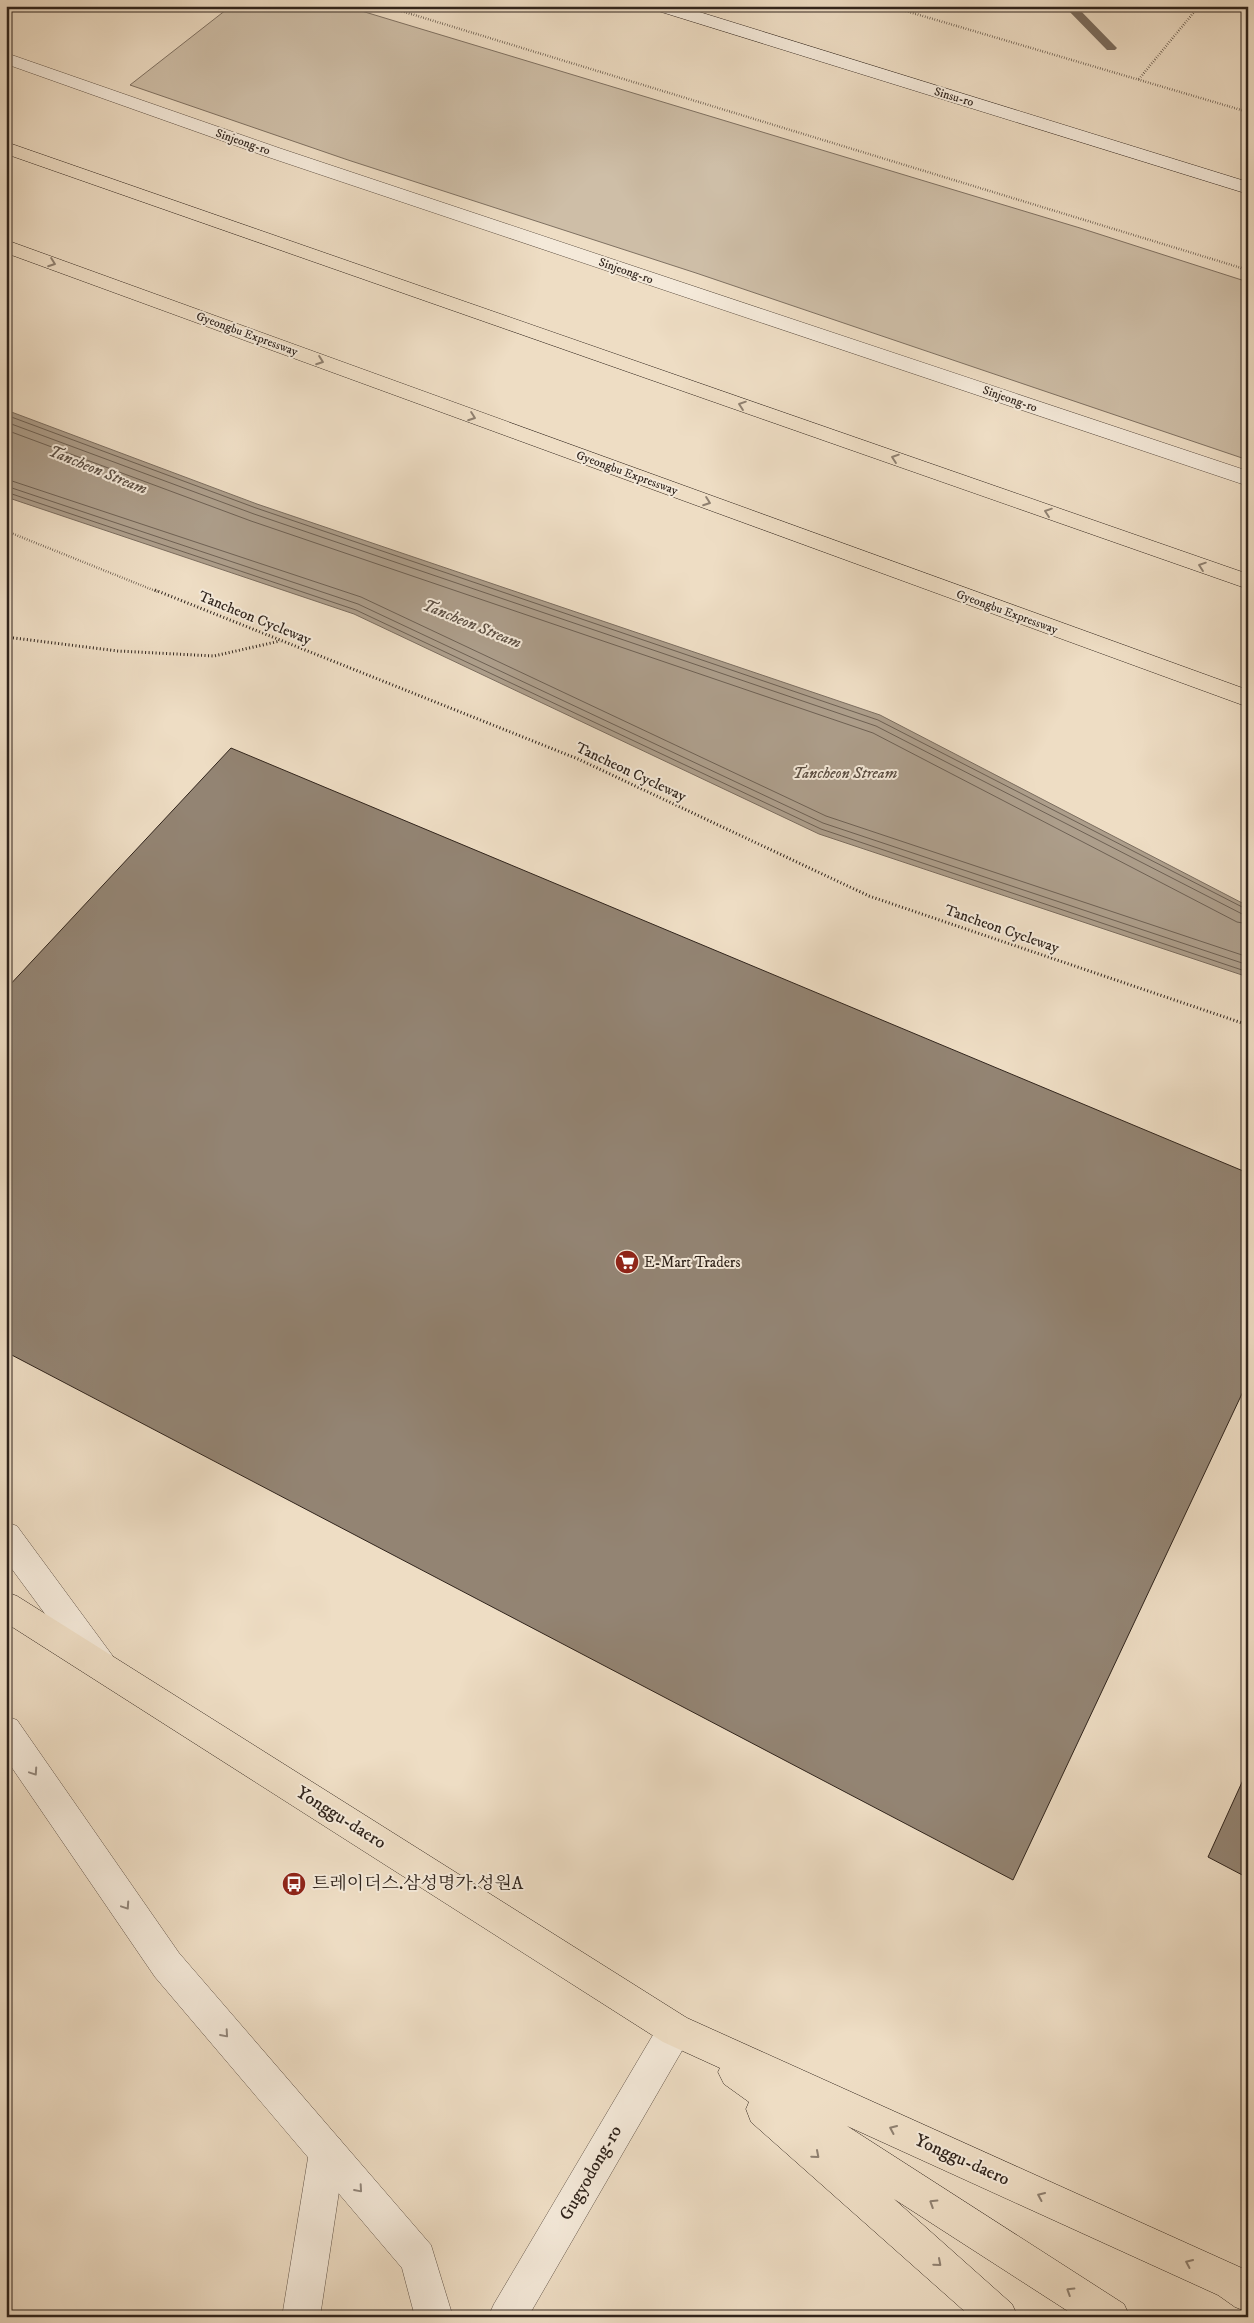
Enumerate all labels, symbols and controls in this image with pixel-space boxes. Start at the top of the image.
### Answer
street label: Sinsu-ro [932,84,976,110]
street label: Sinjeong-ro [214,126,272,158]
street label: Sinjeong-ro [597,255,655,287]
one-way arrow [47,257,56,267]
street label: Gyeongbu Expressway [194,309,300,359]
one-way arrow [315,355,324,365]
street label: Sinjeong-ro [981,383,1039,415]
one-way arrow [738,401,746,411]
one-way arrow [468,411,476,421]
water label: Tancheon Stream [46,441,150,499]
street label: Gyeongbu Expressway [574,448,680,498]
one-way arrow [891,454,900,464]
one-way arrow [703,496,711,506]
one-way arrow [1045,508,1053,518]
one-way arrow [1198,562,1206,572]
street label: Tancheon Cycleway [196,587,315,650]
street label: Gyeongbu Expressway [954,587,1060,637]
water label: Tancheon Stream [420,595,524,653]
street label: Tancheon Cycleway [573,738,690,806]
water label: Tancheon Stream [793,763,897,783]
street label: Tancheon Cycleway [942,900,1063,958]
supermarket icon: E-Mart Traders [614,1249,640,1275]
place label: E-Mart Traders [644,1253,740,1272]
one-way arrow [28,1766,37,1775]
street label: Yonggu-daero [292,1782,390,1854]
bus stop icon: 트레이더스.삼성명가.성원A [281,1871,307,1897]
place label: 트레이더스.삼성명가.성원A [312,1873,524,1895]
one-way arrow [120,1900,129,1909]
one-way arrow [220,2028,229,2037]
street label: Gugyodong-ro [555,2121,627,2224]
one-way arrow [889,2125,898,2135]
street label: Yonggu-daero [911,2129,1013,2191]
one-way arrow [811,2149,820,2158]
one-way arrow [353,2183,362,2192]
one-way arrow [1037,2192,1046,2202]
one-way arrow [929,2200,938,2210]
one-way arrow [932,2257,941,2266]
one-way arrow [1185,2259,1194,2269]
one-way arrow [1066,2287,1075,2297]

